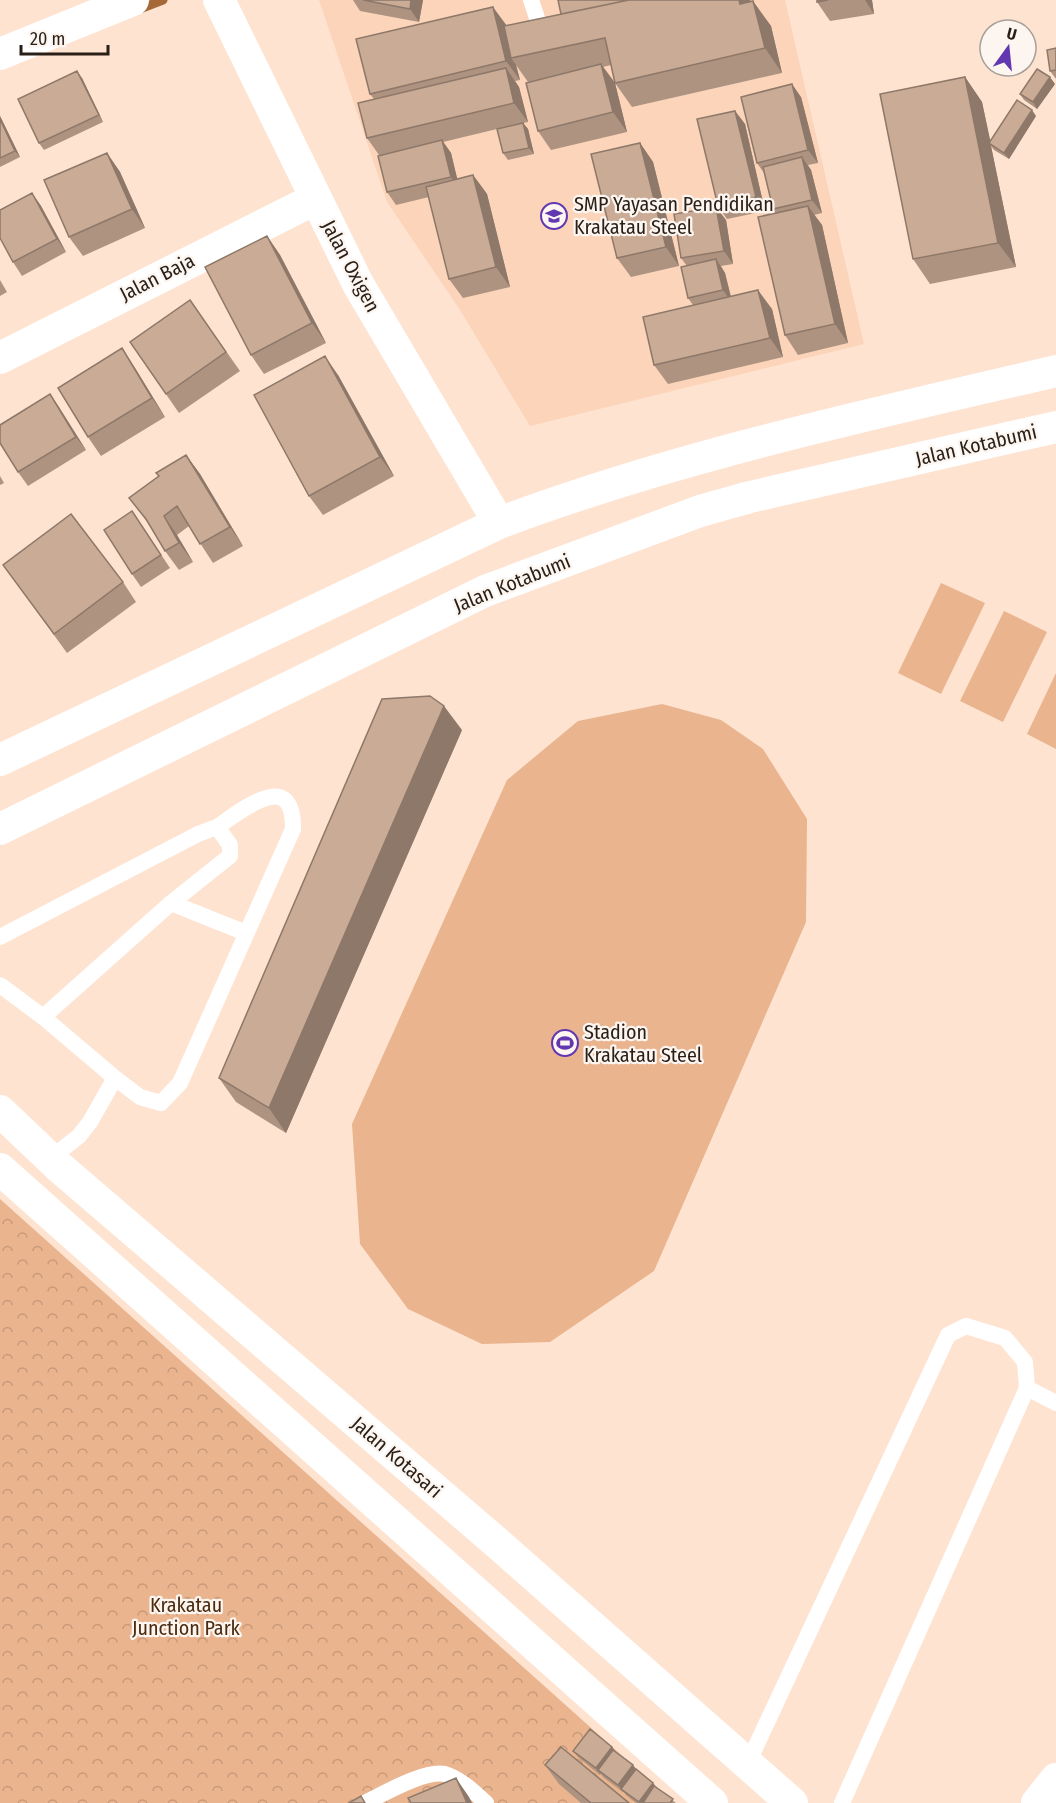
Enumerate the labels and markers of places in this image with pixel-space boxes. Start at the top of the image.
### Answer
place label: SMP Yayasan Pendidikan Krakatau Steel [574,192,774,239]
school or university icon: SMP Yayasan Pendidikan Krakatau Steel [539,201,569,231]
place label: Stadion Krakatau Steel [584,1020,702,1067]
sports icon: Stadion Krakatau Steel [550,1028,580,1058]

